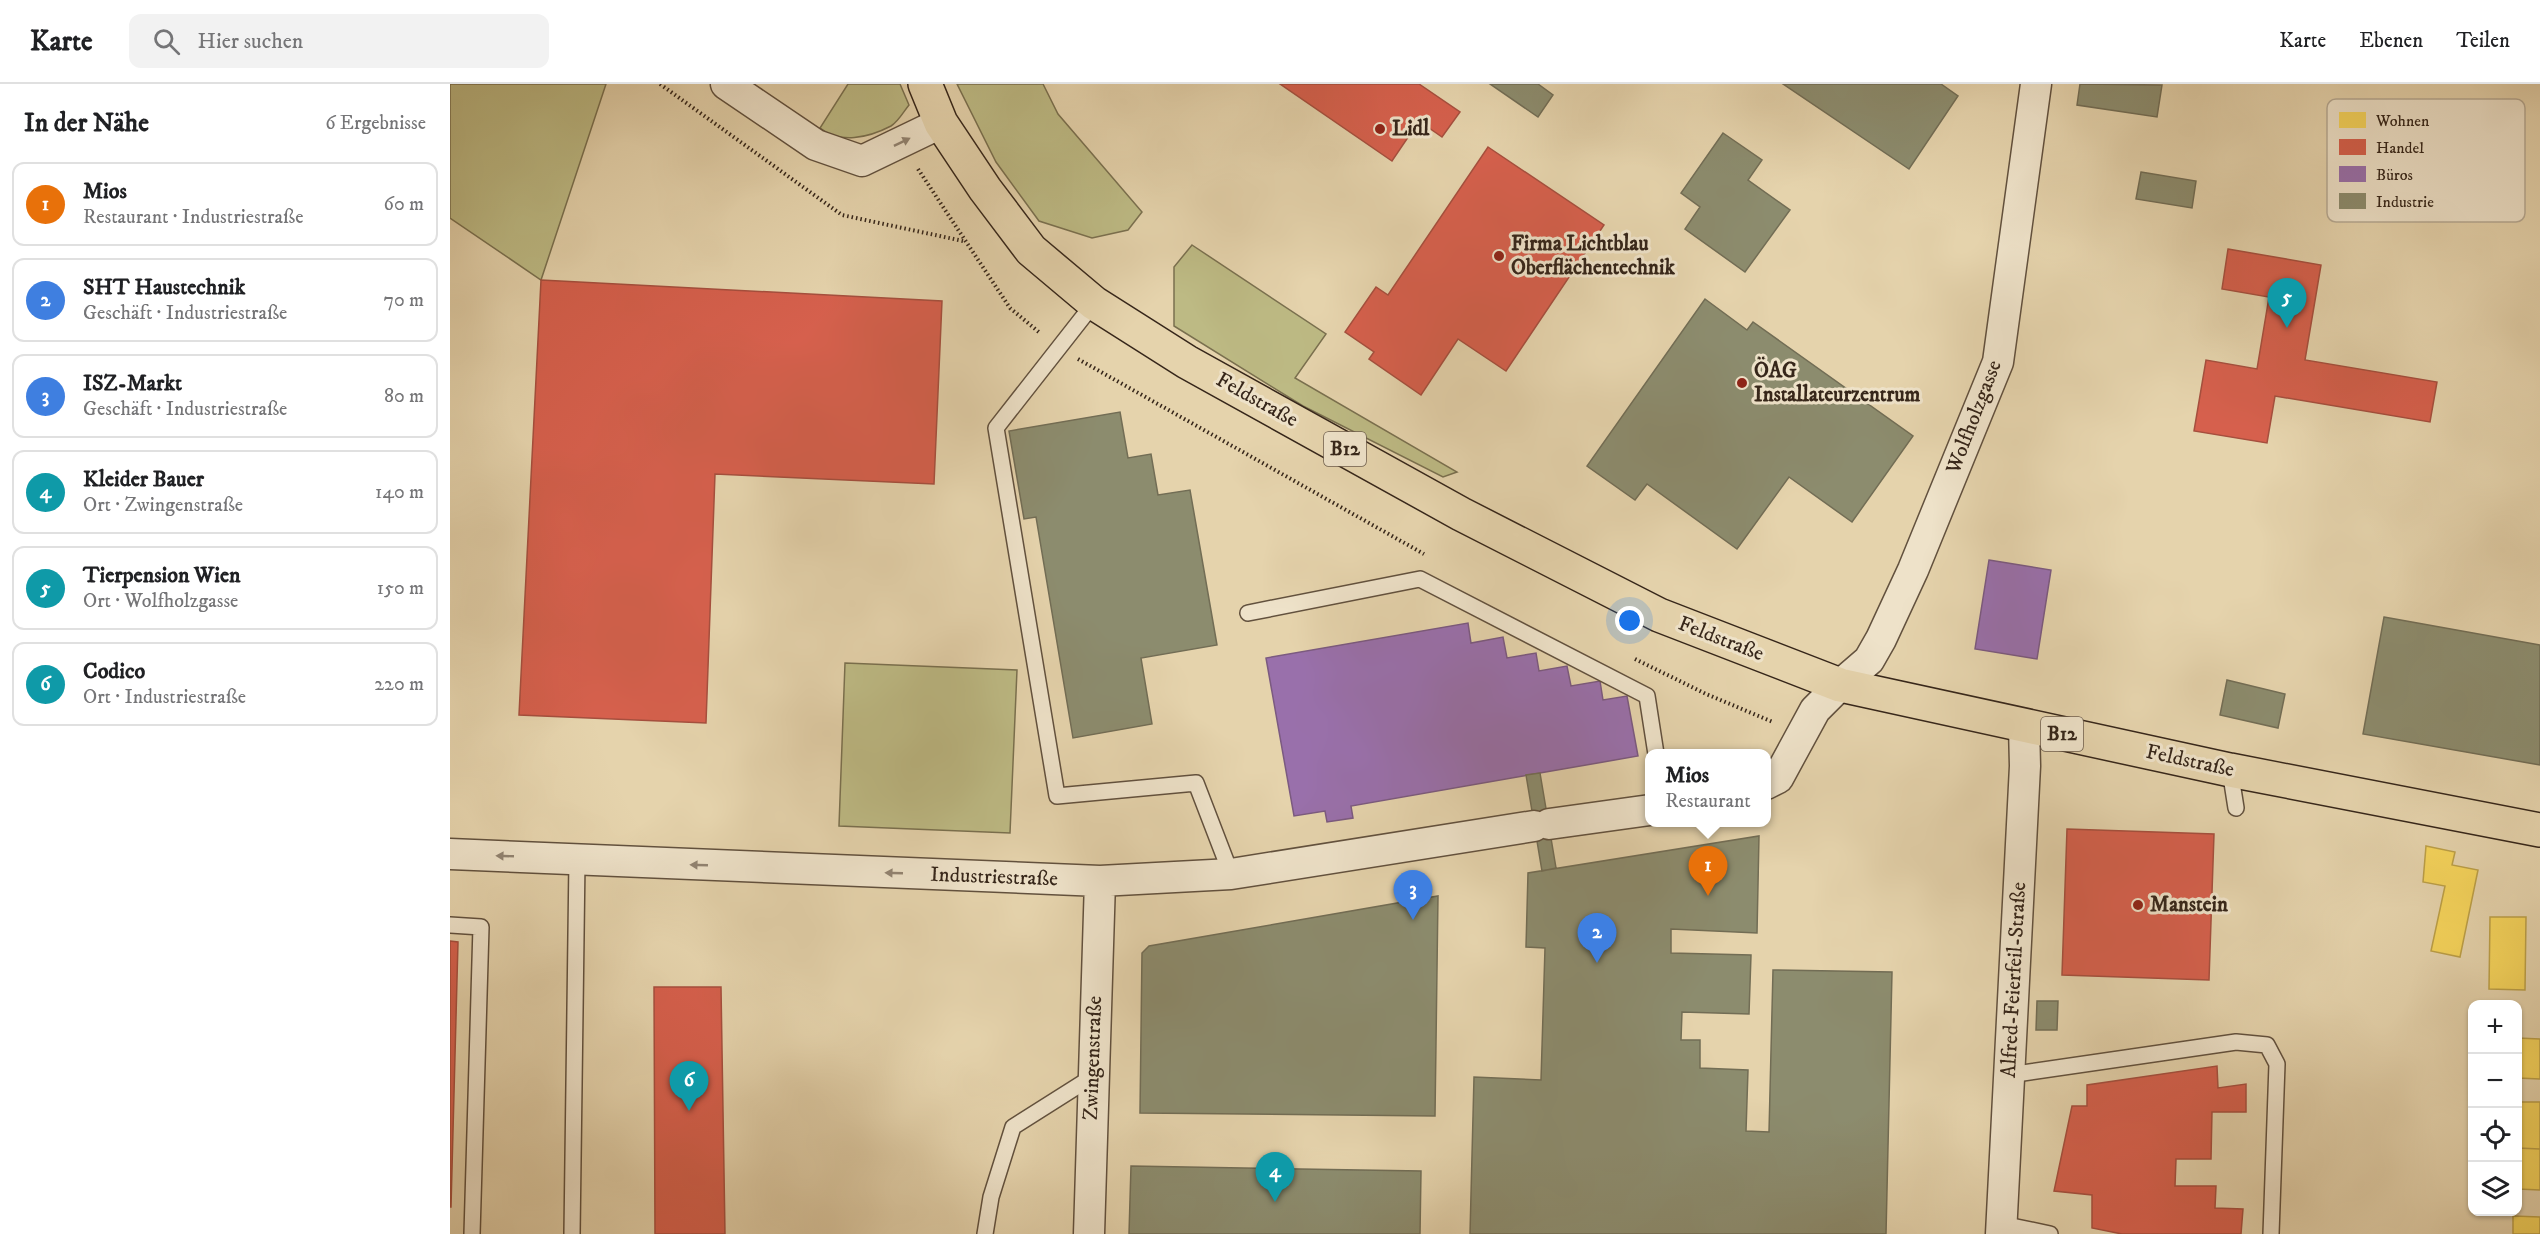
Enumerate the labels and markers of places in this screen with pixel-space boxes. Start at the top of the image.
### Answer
place label: Lidl [1392,116,1430,142]
marker: Lidl [1373,122,1387,136]
place label: Firma Lichtblau Oberflächentechnik [1511,231,1675,281]
marker: Firma Lichtblau Oberflächentechnik [1492,249,1506,263]
pin: 5 [2268,278,2306,328]
place label: ÖAG Installateurzentrum [1754,356,1921,408]
marker: ÖAG Installateurzentrum [1735,376,1749,390]
pin: 1 [1688,846,1728,896]
pin: 3 [1394,870,1432,920]
place label: Manstein [2150,892,2229,918]
marker: Manstein [2131,898,2145,912]
pin: 2 [1578,914,1616,963]
pin: 6 [670,1062,708,1111]
pin: 4 [1256,1152,1294,1202]

